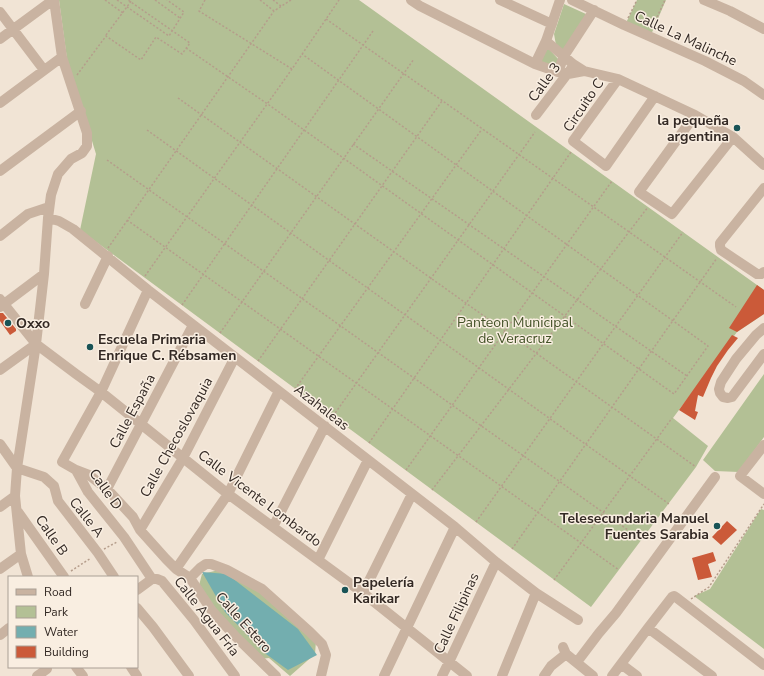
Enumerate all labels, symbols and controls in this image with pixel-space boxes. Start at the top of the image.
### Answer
street label: Calle La Malinche [631,6,740,71]
street label: Calle 3 [524,59,565,106]
street label: Circuito C [559,75,608,136]
place label: la pequeña argentina [657,111,729,146]
marker: la pequeña argentina [732,123,742,133]
park label: Panteon Municipal de Veracruz [457,313,574,348]
place label: Oxxo [16,314,50,333]
marker: Oxxo [3,318,13,328]
place label: Escuela Primaria Enrique C. Rébsamen [98,330,236,365]
marker: Escuela Primaria Enrique C. Rébsamen [85,342,95,352]
street label: Calle España [105,371,160,452]
street label: Calle Checoslovaquia [136,374,217,501]
street label: Azahaleas [290,380,353,435]
street label: Calle Vicente Lombardo [194,446,326,551]
street label: Calle D [85,465,127,514]
street label: Calle A [65,493,108,541]
place label: Telesecundaria Manuel Fuentes Sarabia [560,509,710,544]
street label: Calle B [31,511,72,559]
marker: Telesecundaria Manuel Fuentes Sarabia [712,521,722,531]
street label: Calle Filipinas [429,569,484,657]
street label: Calle Agua Fría [169,573,244,660]
place label: Papelería Karikar [353,573,414,608]
legend [8,576,138,668]
text: Road [44,584,72,600]
marker: Papelería Karikar [340,585,350,595]
street label: Calle Estero [211,588,276,657]
text: Park [44,604,69,620]
text: Water [44,624,78,640]
text: Building [44,644,89,660]

